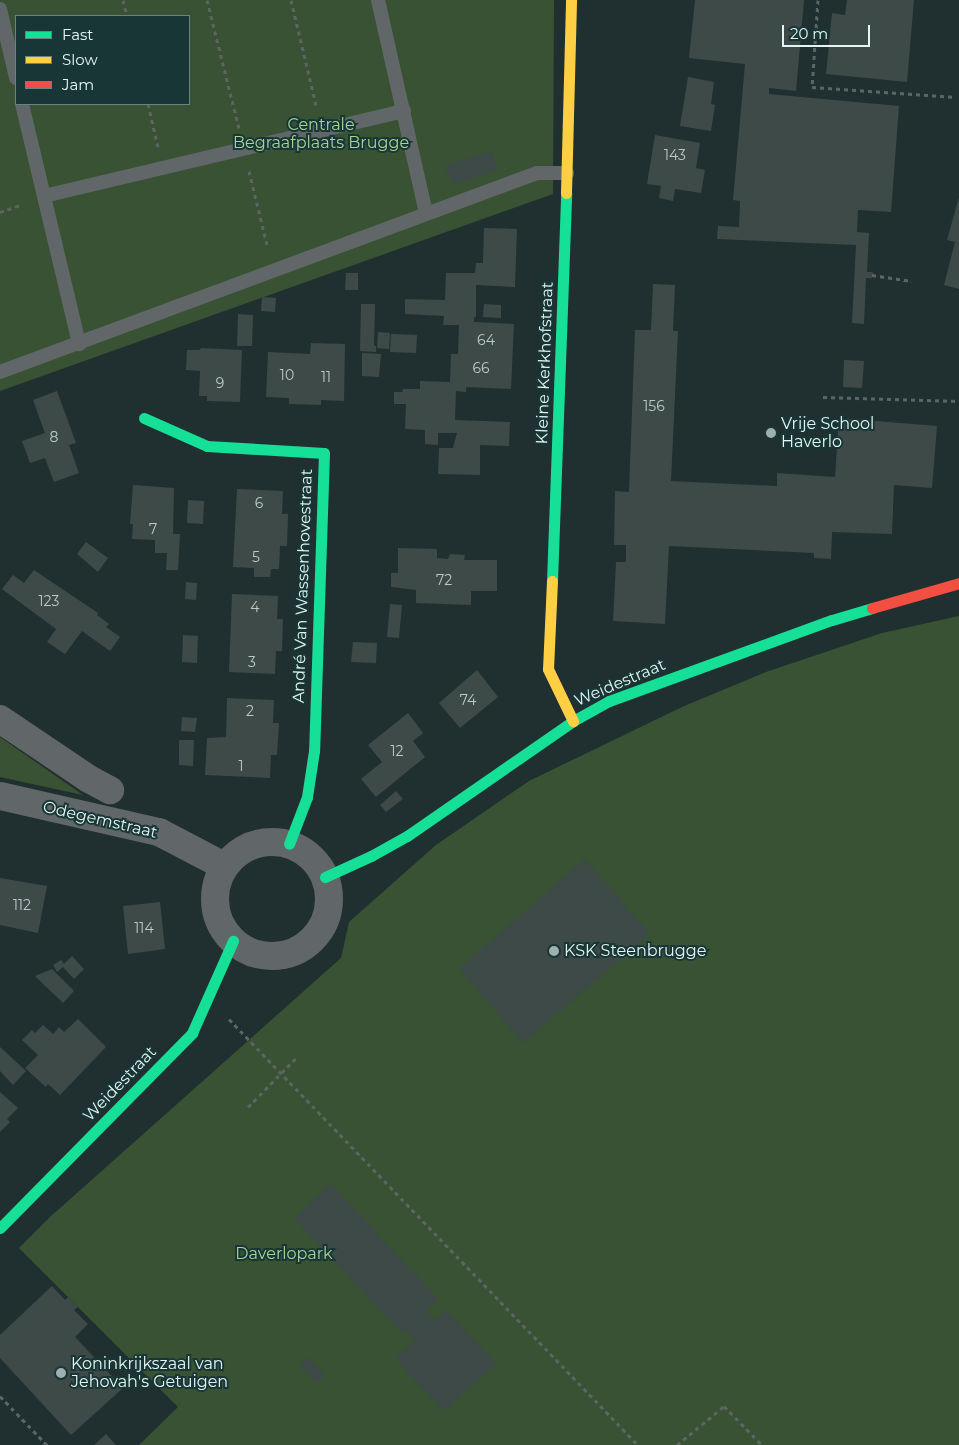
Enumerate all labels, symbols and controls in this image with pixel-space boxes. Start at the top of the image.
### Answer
legend [15,15,190,105]
scale bar [784,15,872,47]
text: 20 m [790,24,828,43]
text: Fast [62,25,93,44]
text: Slow [62,50,98,69]
text: Jam [62,75,94,94]
park label: Centrale Begraafplaats Brugge [233,115,409,153]
house number: 143 [664,147,686,163]
street label: Kleine Kerkhofstraat [533,281,557,445]
house number: 64 [477,332,495,348]
house number: 66 [472,360,490,376]
house number: 10 [280,367,294,383]
house number: 11 [321,369,331,385]
house number: 9 [216,375,224,391]
house number: 156 [643,398,665,414]
place label: Vrije School Haverlo [781,414,874,452]
marker: Vrije School Haverlo [765,427,777,439]
house number: 8 [50,429,58,445]
street label: André Van Wassenhovestraat [289,468,317,704]
house number: 6 [255,495,263,511]
house number: 7 [149,521,157,537]
house number: 5 [252,549,260,565]
house number: 72 [436,572,452,588]
house number: 123 [39,593,59,609]
house number: 4 [250,599,260,615]
house number: 3 [248,654,256,670]
street label: Weidestraat [572,655,668,711]
house number: 74 [460,692,476,708]
house number: 2 [246,703,254,719]
house number: 12 [390,743,404,759]
house number: 1 [238,758,244,774]
street label: Odegemstraat [41,797,159,843]
house number: 112 [13,897,31,913]
house number: 114 [134,920,154,936]
place label: KSK Steenbrugge [564,941,706,961]
marker: KSK Steenbrugge [548,945,560,957]
street label: Weidestraat [79,1043,161,1125]
park label: Daverlopark [235,1244,333,1264]
place label: Koninkrijkszaal van Jehovah's Getuigen [71,1354,228,1392]
marker: Koninkrijkszaal van Jehovah's Getuigen [55,1367,67,1379]

